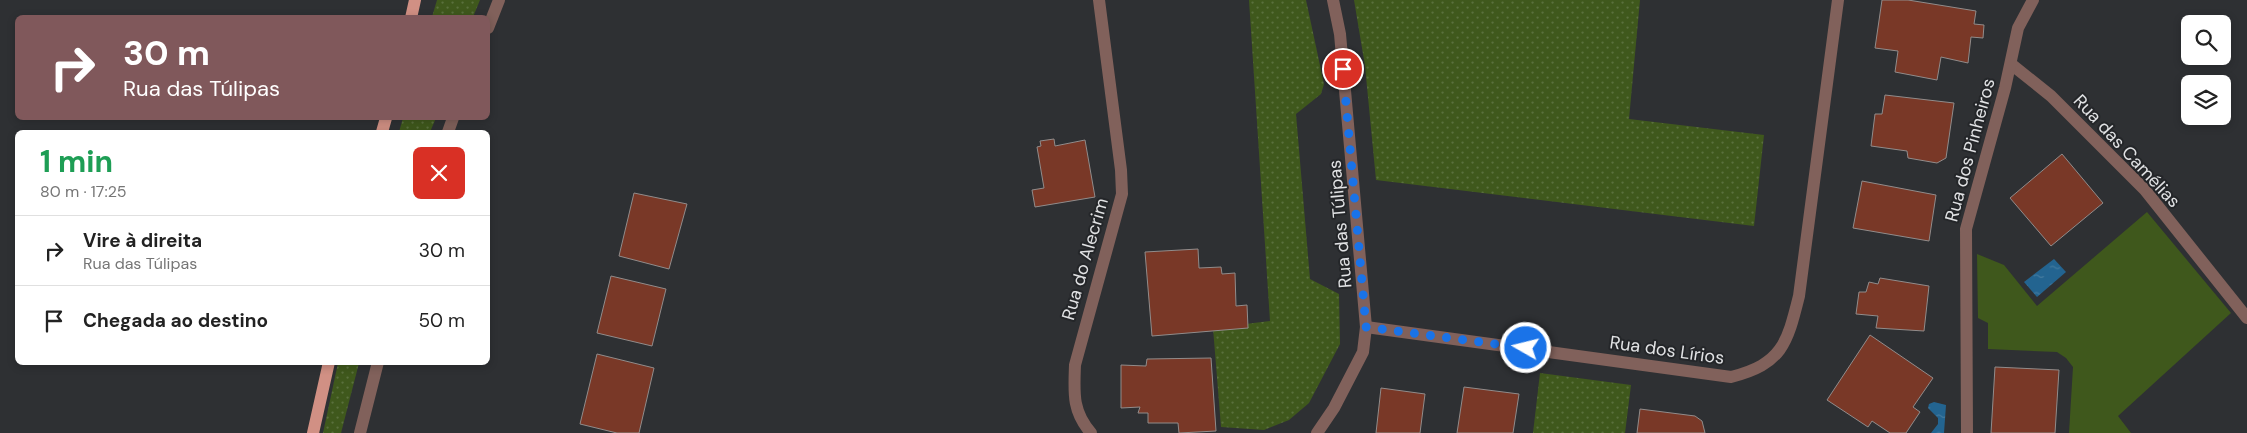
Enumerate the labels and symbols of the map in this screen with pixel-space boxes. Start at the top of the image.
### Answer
pin [1322,48,1364,90]
street label: Rua dos Pinheiros [1939,76,2001,224]
street label: Rua das Camélias [2068,89,2186,213]
street label: Rua das Túlipas [1322,159,1358,289]
street label: Rua do Alecrim [1056,195,1114,323]
position arrow [1499,321,1551,373]
street label: Rua dos Lírios [1608,330,1726,370]

